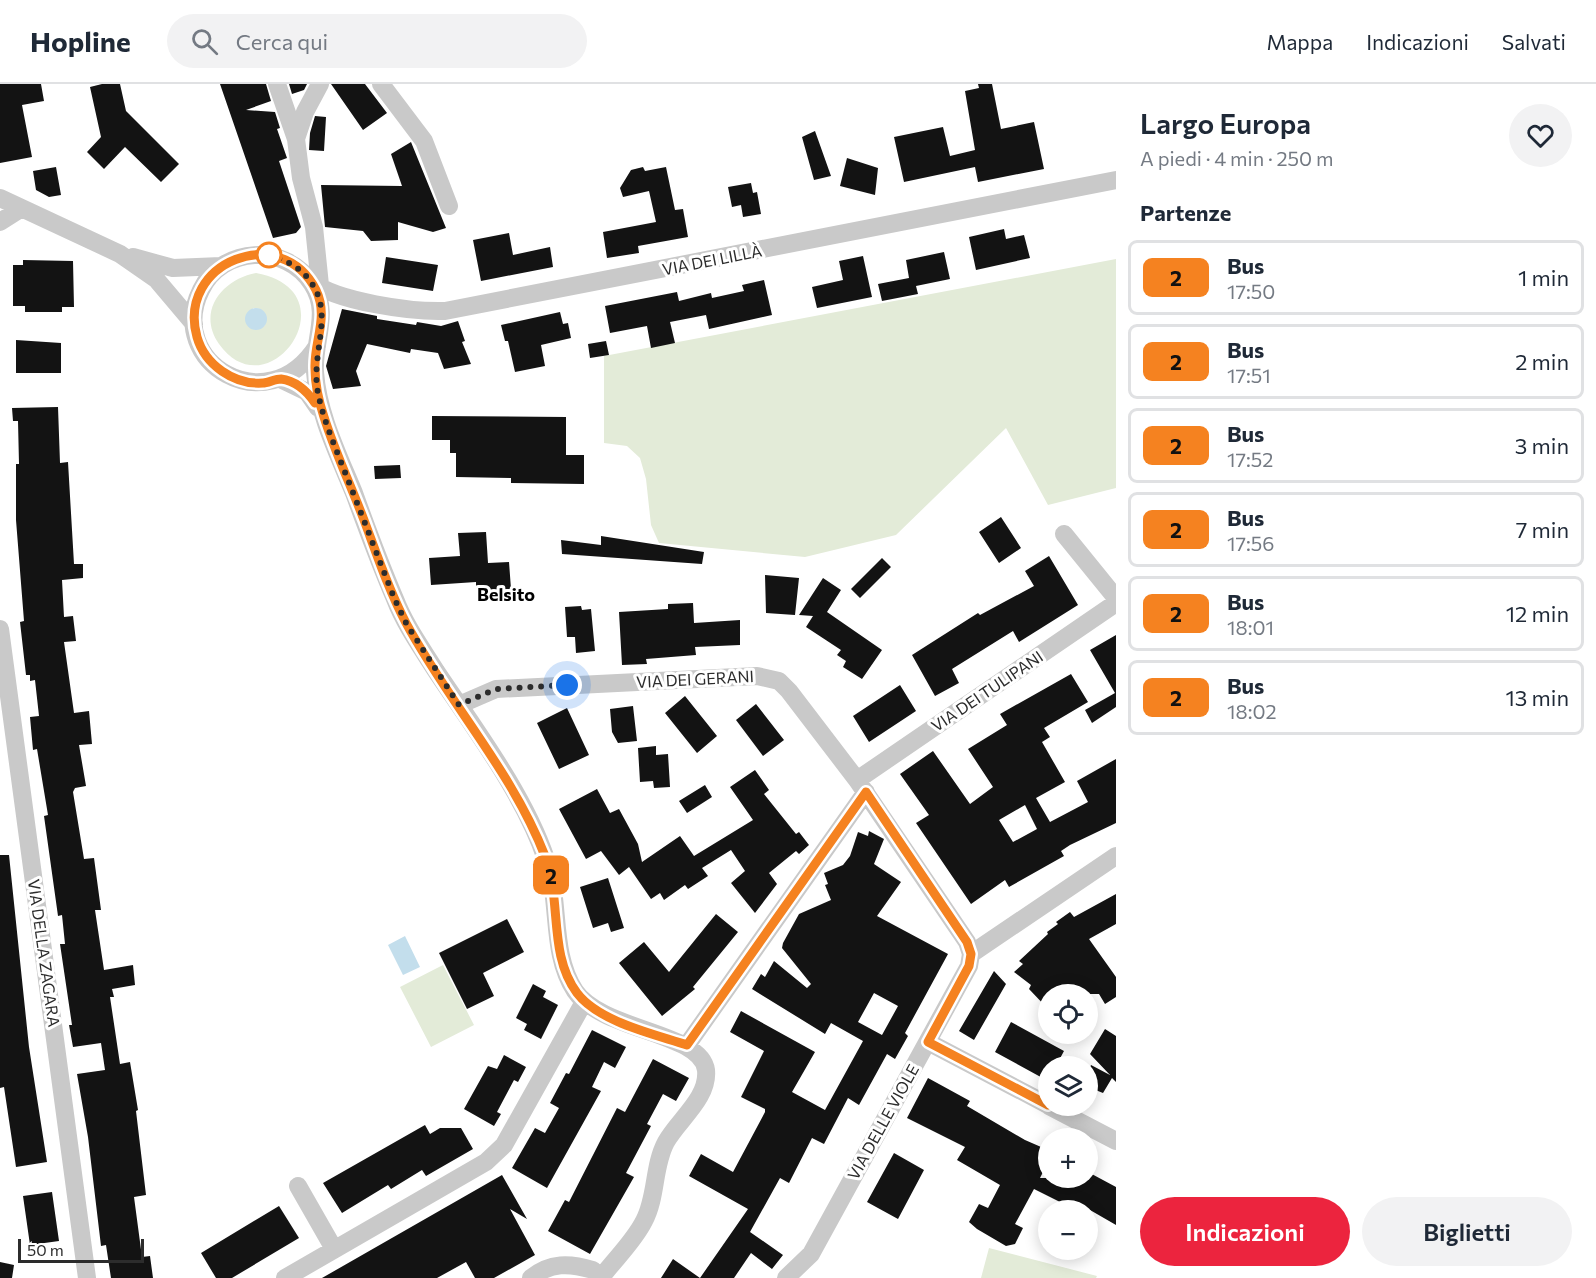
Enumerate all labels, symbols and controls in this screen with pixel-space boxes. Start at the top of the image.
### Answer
search box [167,14,587,68]
text: Hopline [30,24,131,58]
icon: search [188,25,221,58]
text: Cerca qui [236,28,328,55]
text: Mappa [1266,29,1333,54]
text: Indicazioni [1366,29,1469,54]
text: Salvati [1502,29,1566,54]
button: heart [1509,104,1572,167]
text: Largo Europa [1140,106,1311,140]
text: A piedi · 4 min · 250 m [1140,146,1333,170]
text: Partenze [1140,199,1231,226]
street label: VIA DEI LILLÀ [660,241,763,279]
unlabelled marker [256,242,282,268]
text: Bus [1227,252,1264,279]
text: 1 min [1518,264,1569,291]
text: 2 [1170,265,1182,290]
text: 17:50 [1227,279,1275,303]
text: Bus [1227,336,1264,363]
text: 2 min [1515,348,1569,375]
text: 2 [1170,349,1182,374]
text: 17:51 [1227,363,1271,387]
text: Bus [1227,420,1264,447]
text: 3 min [1515,432,1569,459]
text: 2 [1170,433,1182,458]
text: 17:52 [1227,447,1273,471]
text: Bus [1227,504,1264,531]
text: 7 min [1516,516,1569,543]
text: 2 [1170,517,1182,542]
text: 17:56 [1227,531,1274,555]
district label: Belsito [477,583,535,605]
text: Bus [1227,588,1264,615]
text: 12 min [1506,600,1569,627]
text: 2 [1170,601,1182,626]
text: 18:01 [1227,615,1274,639]
street label: VIA DEI TULIPANI [927,646,1046,735]
street label: VIA DEI GERANI [636,666,754,691]
your location [552,670,582,700]
text: Bus [1227,672,1264,699]
text: 13 min [1505,684,1569,711]
text: 2 [1170,685,1182,710]
text: 18:02 [1227,699,1277,723]
line badge: 2 [532,856,570,894]
text: 2 [545,863,557,888]
street label: VIA DELLA ZAGARA [25,878,64,1028]
map controls [1038,984,1098,1260]
button: locate [1038,984,1098,1044]
button: layers [1038,1056,1098,1116]
street label: VIA DELLE VIOLE [843,1061,922,1183]
button: + [1038,1128,1098,1188]
button: Indicazioni [1140,1197,1350,1266]
button: Biglietti [1362,1197,1572,1266]
button: − [1038,1200,1098,1260]
scale bar [18,1236,144,1264]
text: 50 m [27,1240,64,1259]

